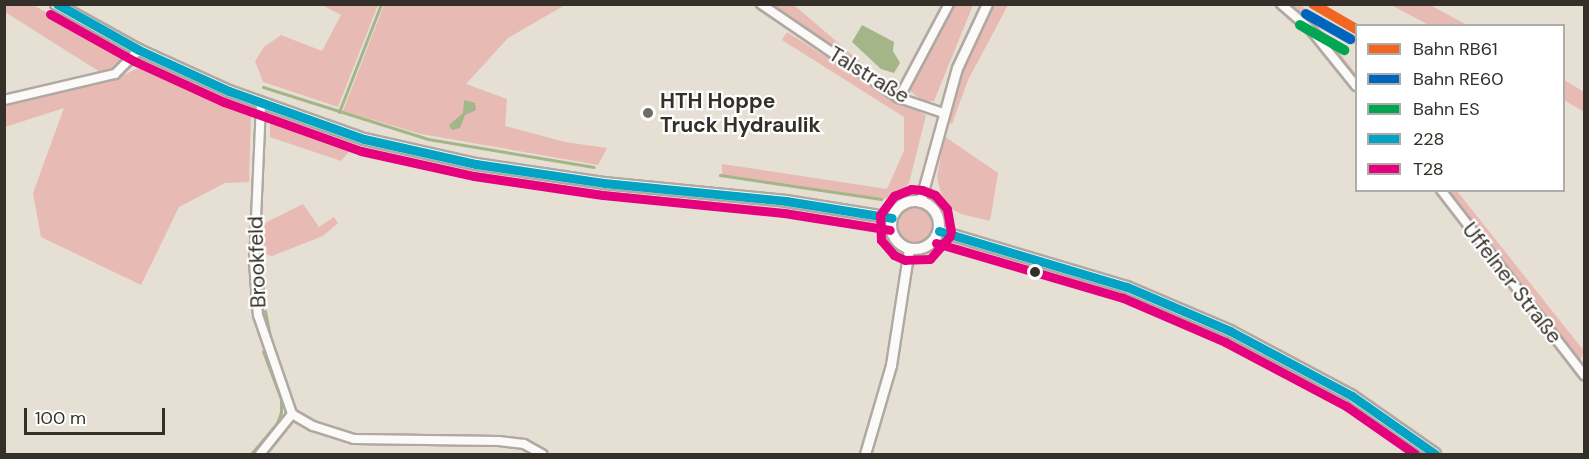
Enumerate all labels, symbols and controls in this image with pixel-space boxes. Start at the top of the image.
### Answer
legend [1355,24,1565,192]
text: Bahn RB61 [1413,37,1498,61]
street label: Talstraße [824,41,914,109]
text: Bahn RE60 [1413,67,1504,91]
place label: HTH Hoppe Truck Hydraulik [660,88,821,138]
text: Bahn ES [1413,97,1480,121]
marker: HTH Hoppe Truck Hydraulik [641,106,655,120]
text: 228 [1413,127,1444,151]
text: T28 [1413,157,1444,181]
street label: Brookfeld [243,216,271,308]
street label: Uffelner Straße [1457,217,1567,349]
unlabelled marker [1029,266,1041,278]
scale bar [27,396,168,434]
text: 100 m [35,406,86,430]

